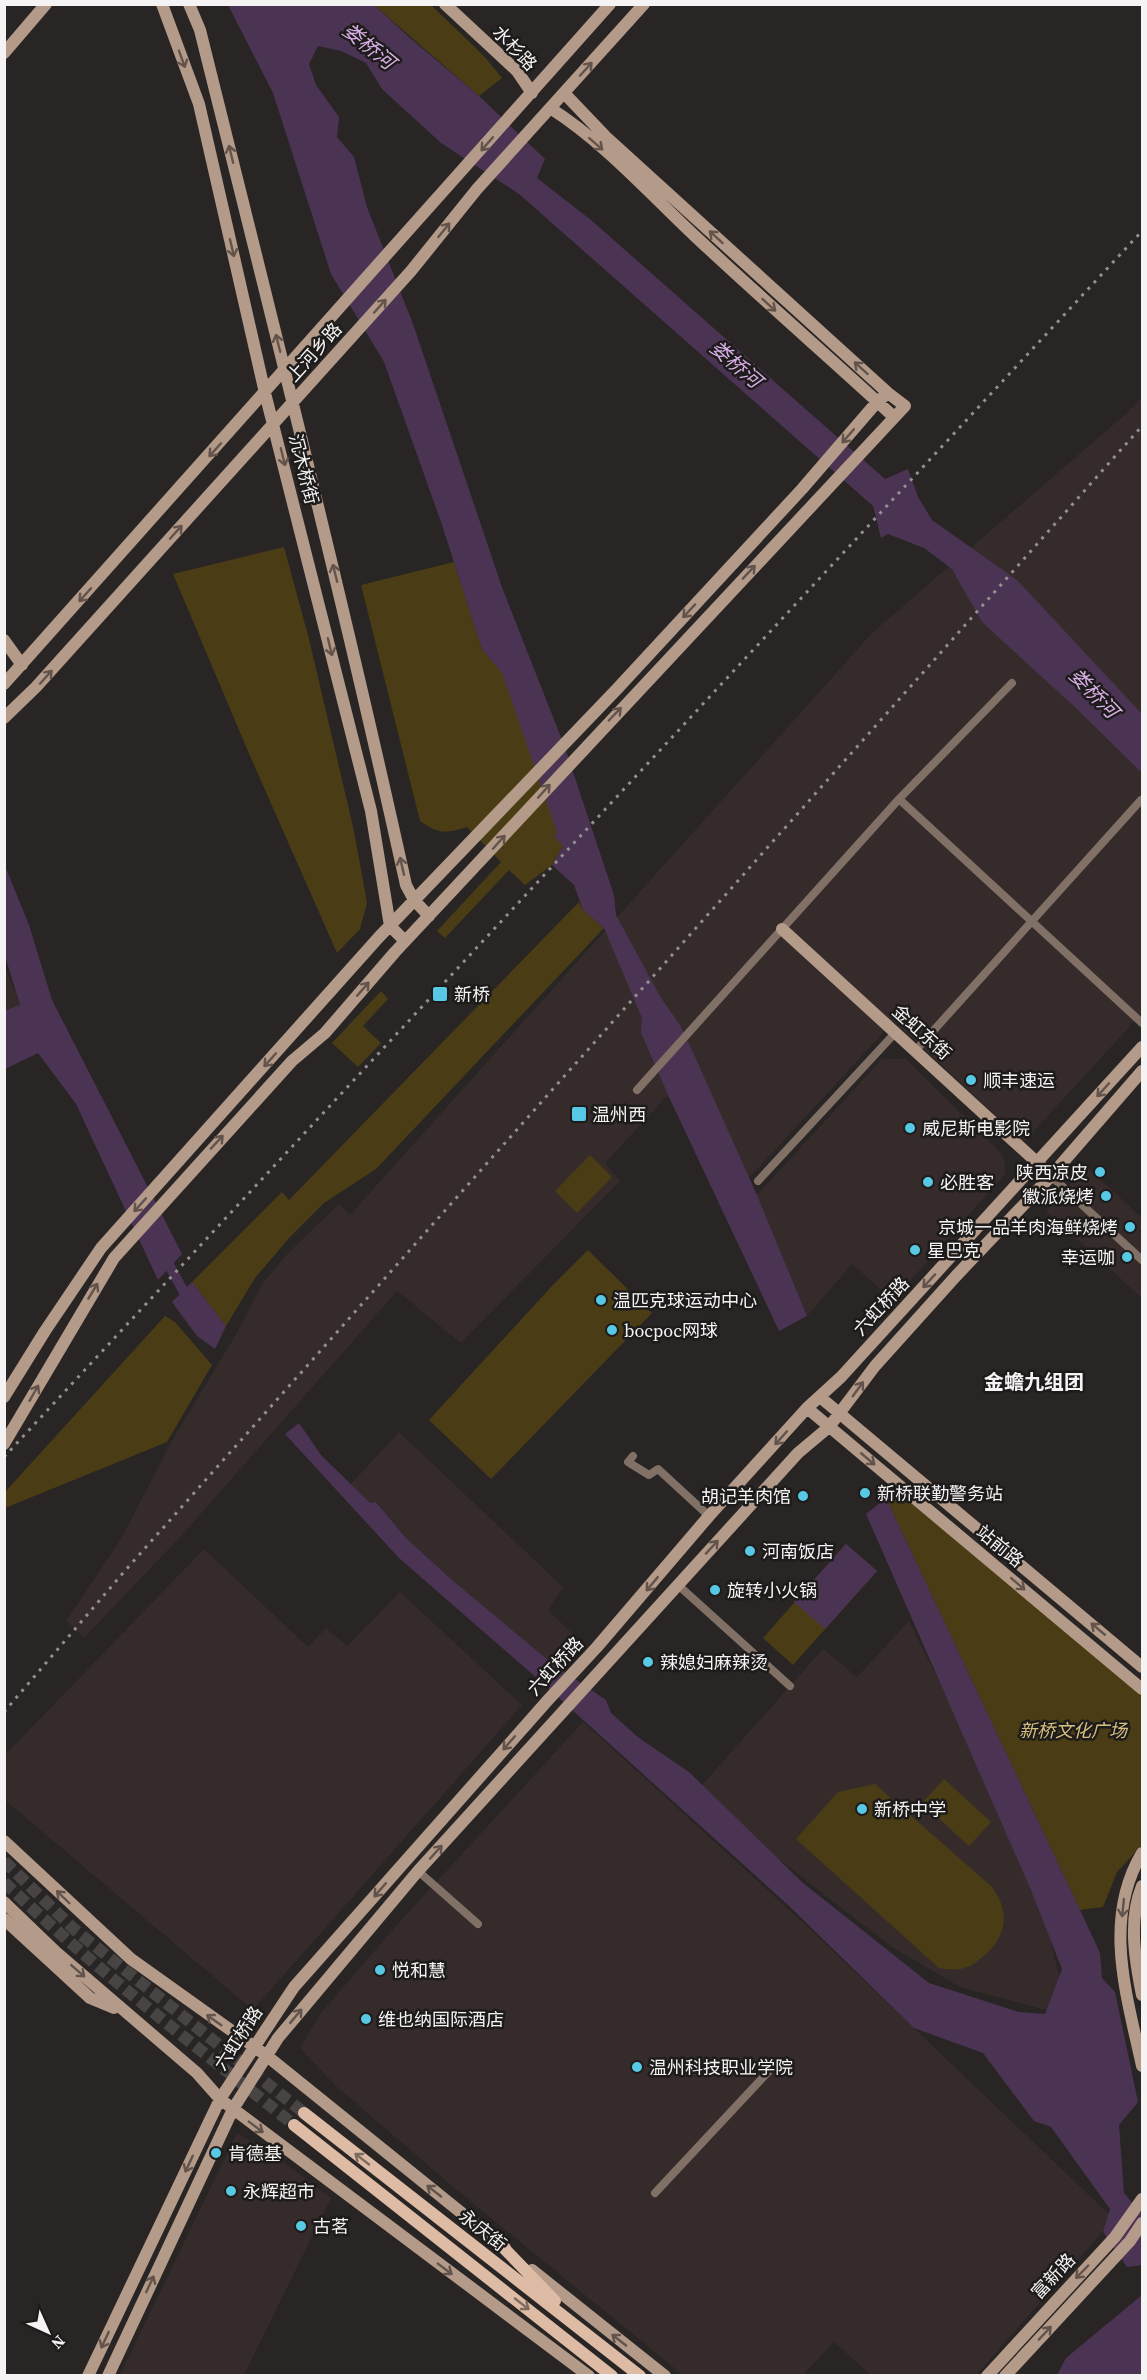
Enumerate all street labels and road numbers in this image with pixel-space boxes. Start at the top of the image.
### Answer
street label: 水杉路 [487,20,543,76]
street label: 上河乡路 [281,317,347,387]
street label: 沉木桥街 [283,431,325,507]
street label: 金虹东街 [887,999,957,1065]
street label: 六虹桥路 [847,1271,915,1341]
street label: 站前路 [971,1519,1029,1573]
street label: 六虹桥路 [521,1631,589,1701]
street label: 六虹桥路 [208,2001,268,2075]
street label: 永庆街 [454,2204,512,2256]
street label: 富新路 [1025,2248,1081,2304]

